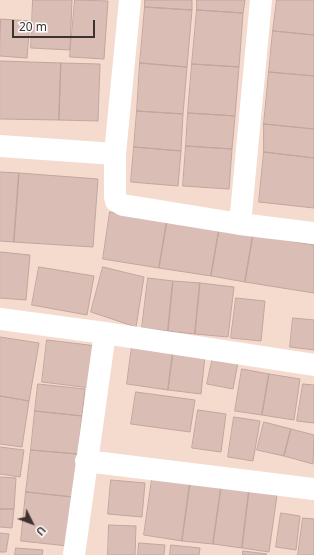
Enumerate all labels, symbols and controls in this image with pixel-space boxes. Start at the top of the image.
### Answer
scale bar [14,12,97,38]
text: 20 m [19,18,47,35]
north arrow [12,503,52,543]
text: U [33,523,50,539]

